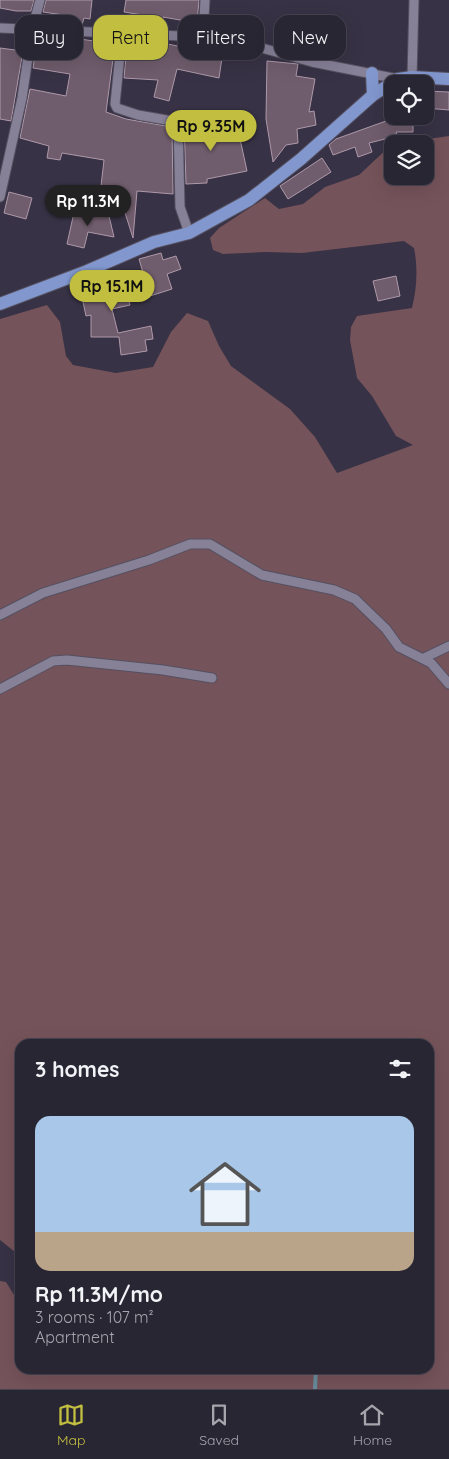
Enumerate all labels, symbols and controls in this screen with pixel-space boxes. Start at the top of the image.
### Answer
chip: Buy [15,15,83,60]
chip: Rent [93,15,168,60]
chip: Filters [178,15,264,60]
chip: New [274,15,346,60]
map controls [384,75,434,185]
button: locate [384,75,434,125]
pin: Rp 9.35M [159,110,263,152]
text: Rp 9.35M [177,116,245,136]
button: layers [384,135,434,185]
pin: Rp 11.3M [36,184,140,227]
text: Rp 11.3M [56,191,120,211]
pin: Rp 15.1M [60,270,164,312]
text: Rp 15.1M [81,276,143,296]
icon: filters [386,1055,414,1083]
text: 3 homes [35,1056,119,1082]
icon: home [180,1149,270,1239]
text: Rp 11.3M/mo [35,1281,163,1307]
text: 3 rooms · 107 m² [35,1307,154,1327]
text: Apartment [35,1327,115,1347]
tab: Map [57,1401,85,1449]
tab: Saved [199,1401,239,1449]
tab: Home [353,1401,392,1449]

